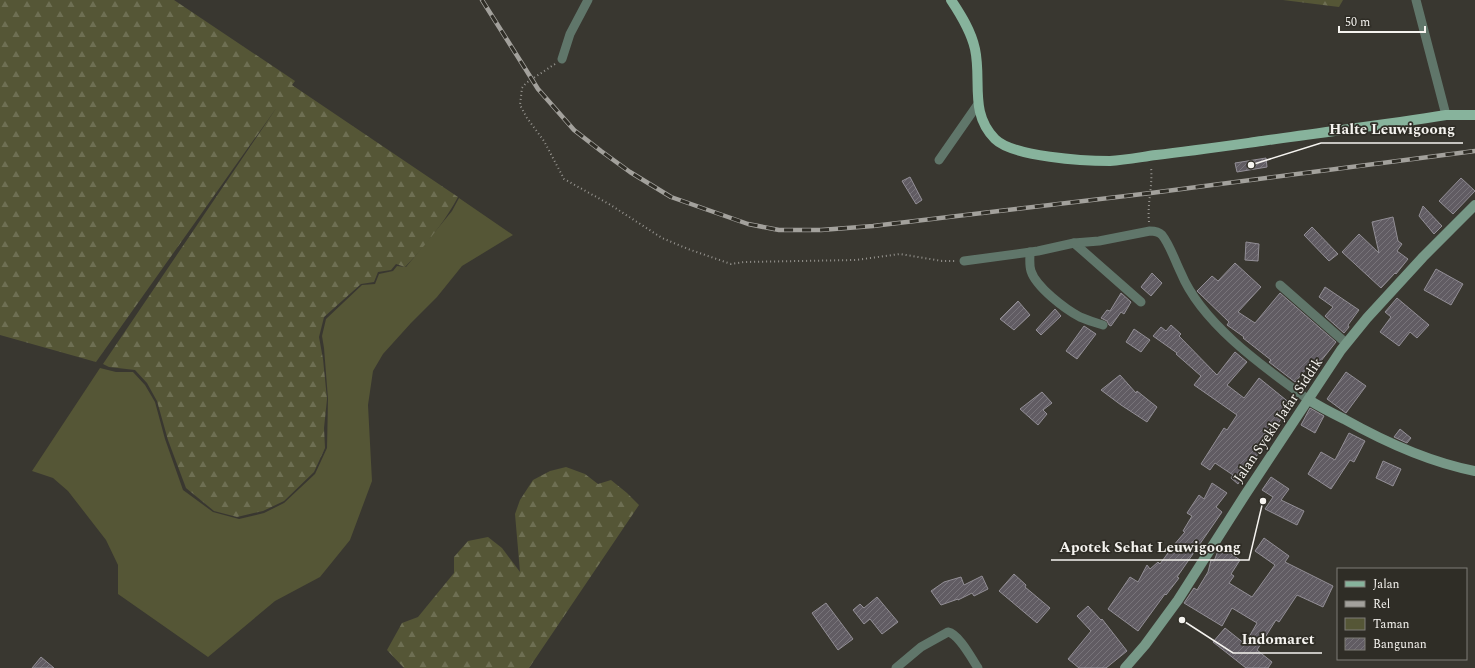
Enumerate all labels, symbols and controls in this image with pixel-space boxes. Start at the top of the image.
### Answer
scale bar [1339,8,1425,34]
text: 50 m [1345,13,1370,32]
callout: Halte Leuwigoong [1321,116,1463,143]
text: Halte Leuwigoong [1329,118,1455,141]
street label: Jalan Syekh Jafar Siddik [1228,353,1328,487]
callout: Apotek Sehat Leuwigoong [1051,533,1249,560]
text: Apotek Sehat Leuwigoong [1059,536,1241,559]
legend [1337,568,1467,660]
text: Jalan [1373,575,1400,594]
text: Rel [1373,595,1390,614]
text: Taman [1373,615,1410,634]
callout: Indomaret [1233,626,1322,653]
text: Indomaret [1241,628,1315,651]
text: Bangunan [1373,635,1427,654]

